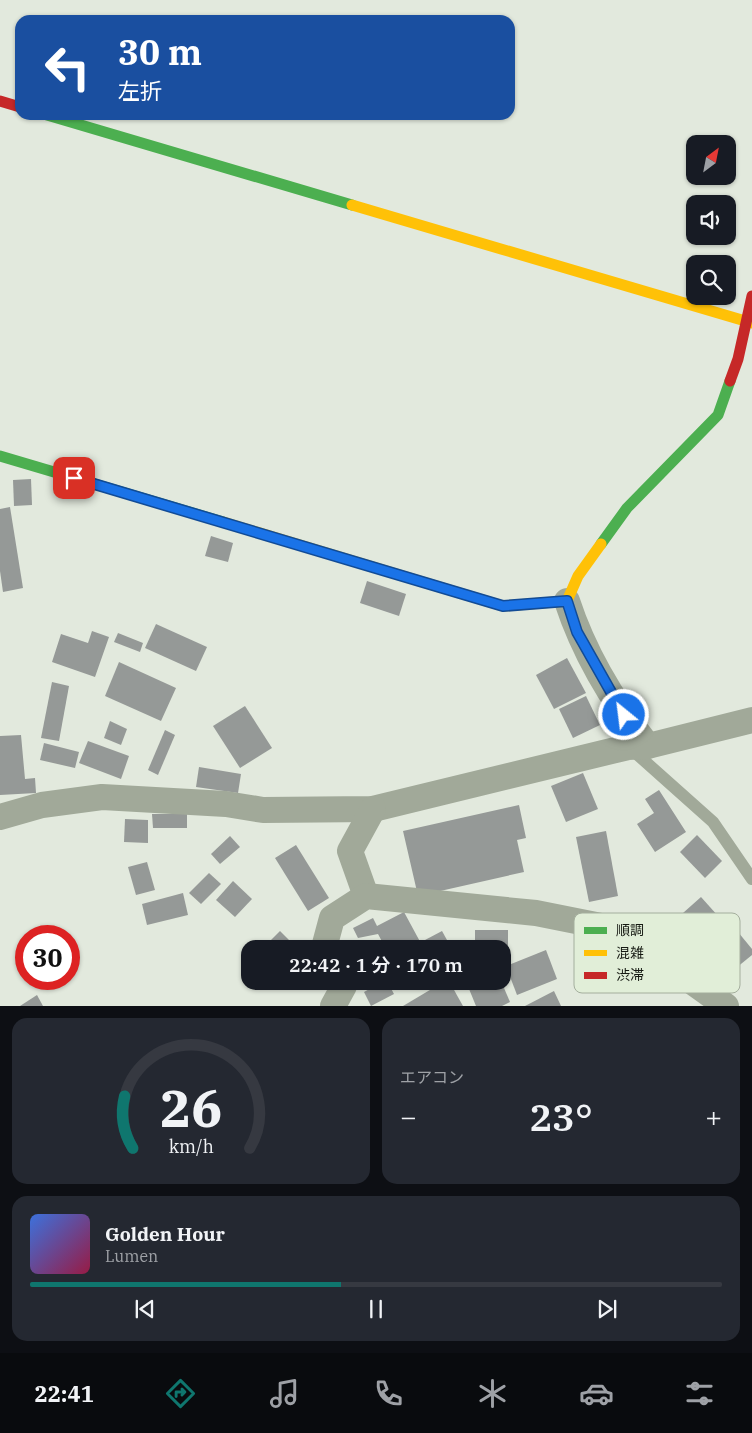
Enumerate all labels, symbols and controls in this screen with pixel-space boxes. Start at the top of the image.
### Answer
text: 30 m [118,29,202,75]
icon: left [35,35,100,100]
text: 左折 [118,76,162,105]
north arrow [686,135,736,185]
map controls [686,135,736,305]
button: sound [686,195,736,245]
button: search [686,255,736,305]
pin [53,457,95,499]
icon: arrive [60,464,88,492]
position arrow [597,688,649,740]
legend [574,913,740,993]
text: 順調 [616,921,644,939]
speed limit sign: 30 [15,925,80,990]
text: 混雑 [616,944,644,962]
text: 22:42 · 1 分 · 170 m [289,953,463,977]
text: 渋滞 [616,966,644,984]
text: エアコン [400,1067,464,1087]
text: 26 [160,1074,222,1141]
text: 23° [529,1092,593,1141]
text: − [400,1098,417,1135]
text: + [705,1098,722,1135]
text: km/h [168,1135,214,1158]
text: Golden Hour [105,1222,225,1246]
text: Lumen [105,1246,158,1266]
icon: previous [131,1295,159,1323]
icon: pause [362,1295,390,1323]
icon: next [593,1295,621,1323]
icon: directions [163,1376,198,1411]
icon: music [267,1376,302,1411]
icon: phone [371,1376,406,1411]
icon: climate [475,1376,510,1411]
icon: car [579,1376,614,1411]
icon: filters [682,1376,717,1411]
text: 22:41 [34,1379,94,1408]

